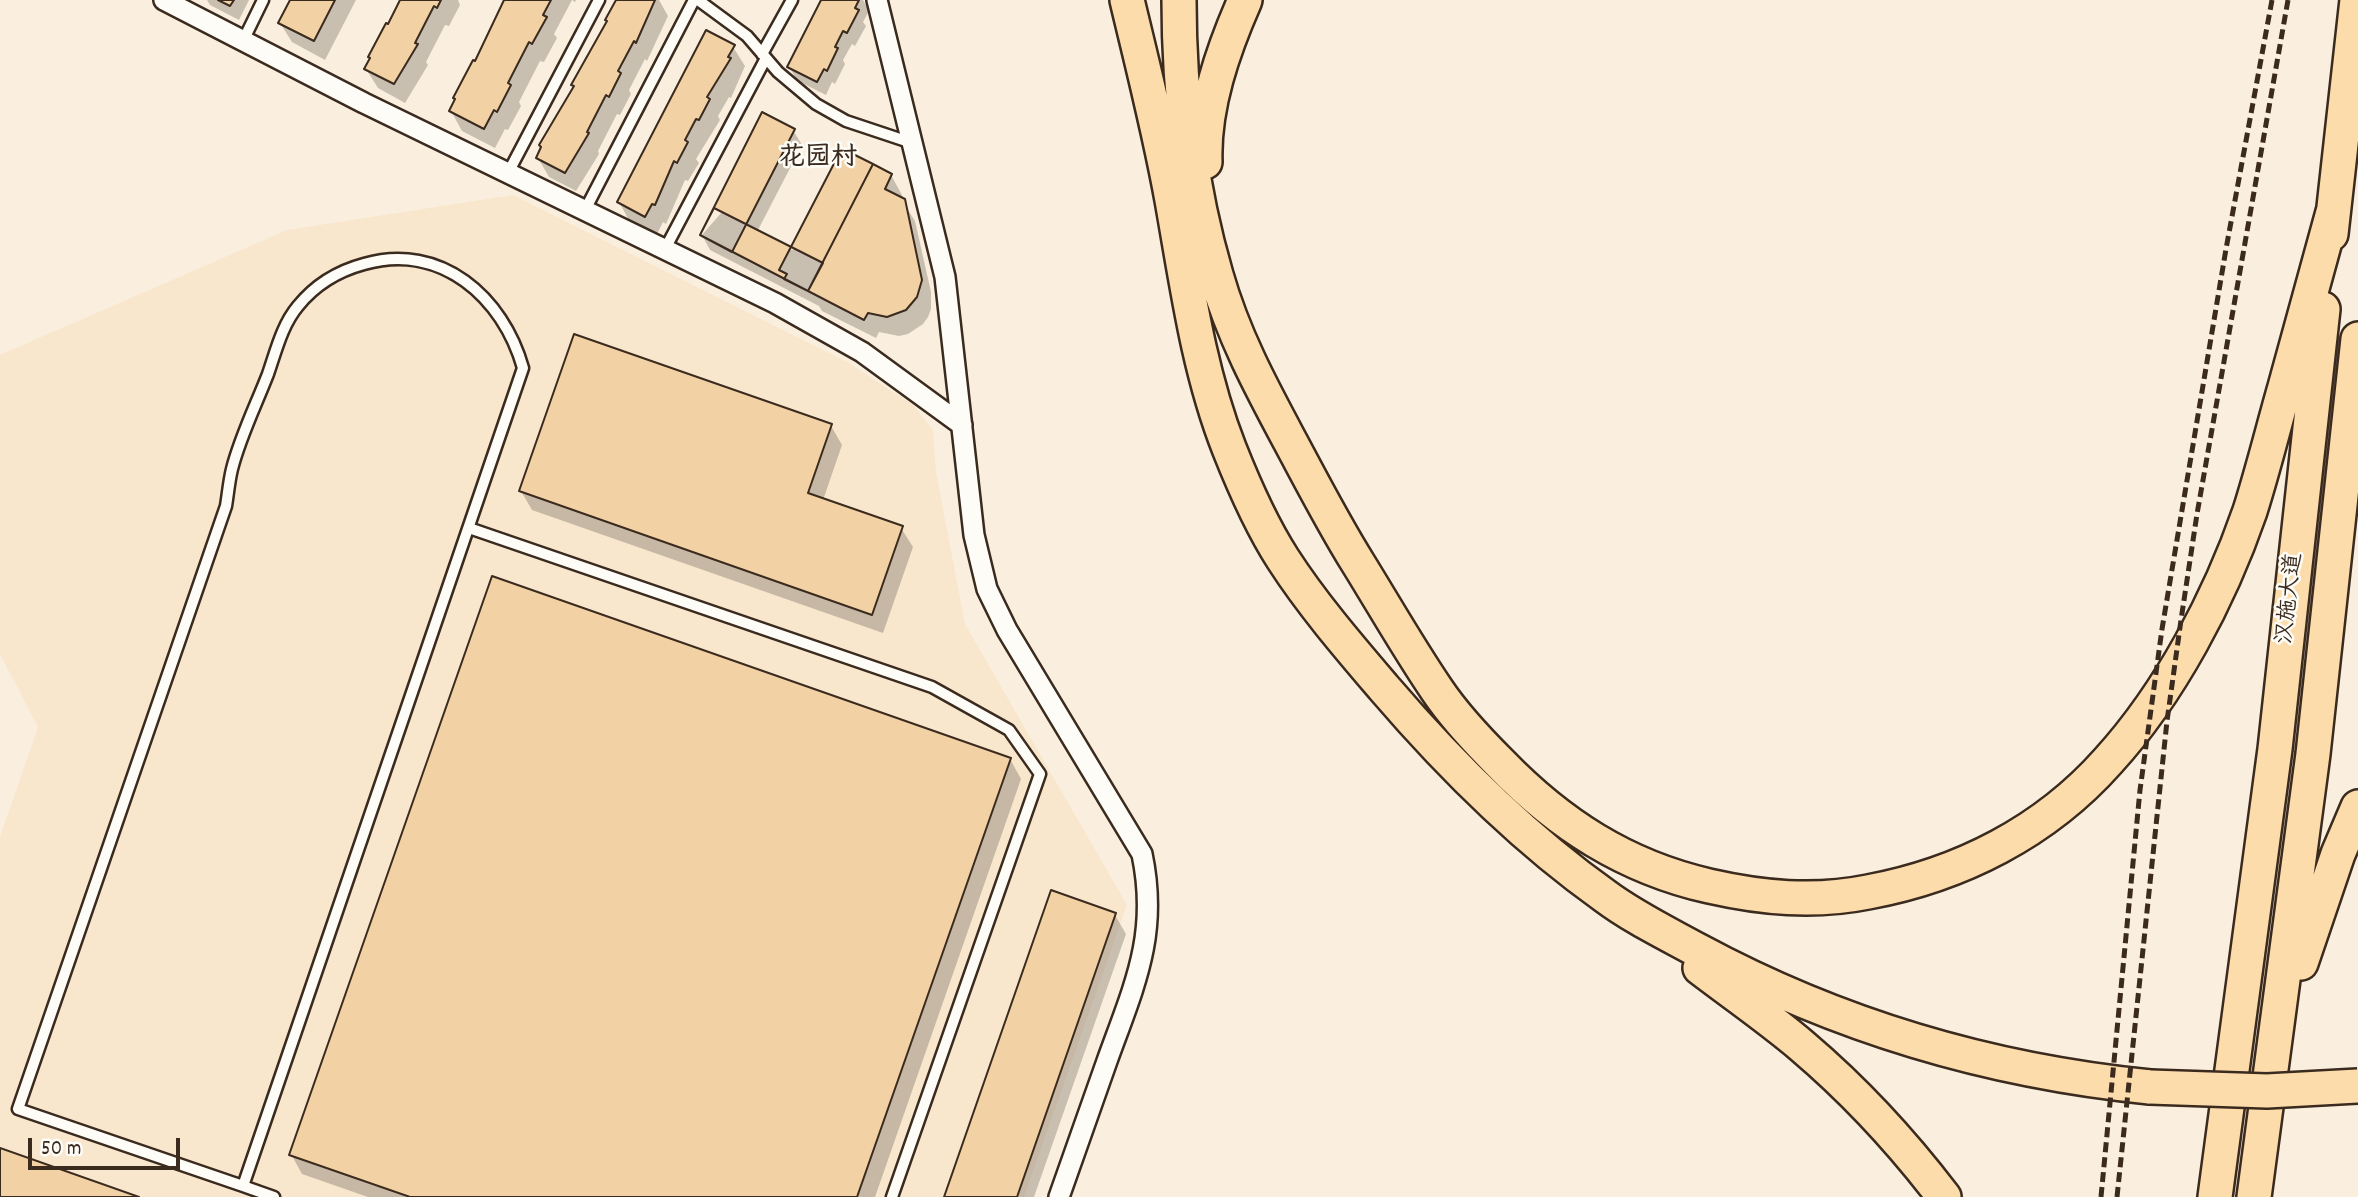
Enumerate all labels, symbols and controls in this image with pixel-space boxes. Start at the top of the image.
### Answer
district label: 花园村 [779,144,857,176]
street label: 汉施大道 [2273,552,2311,646]
scale bar [32,1124,184,1168]
text: 50 m [41,1135,81,1165]

